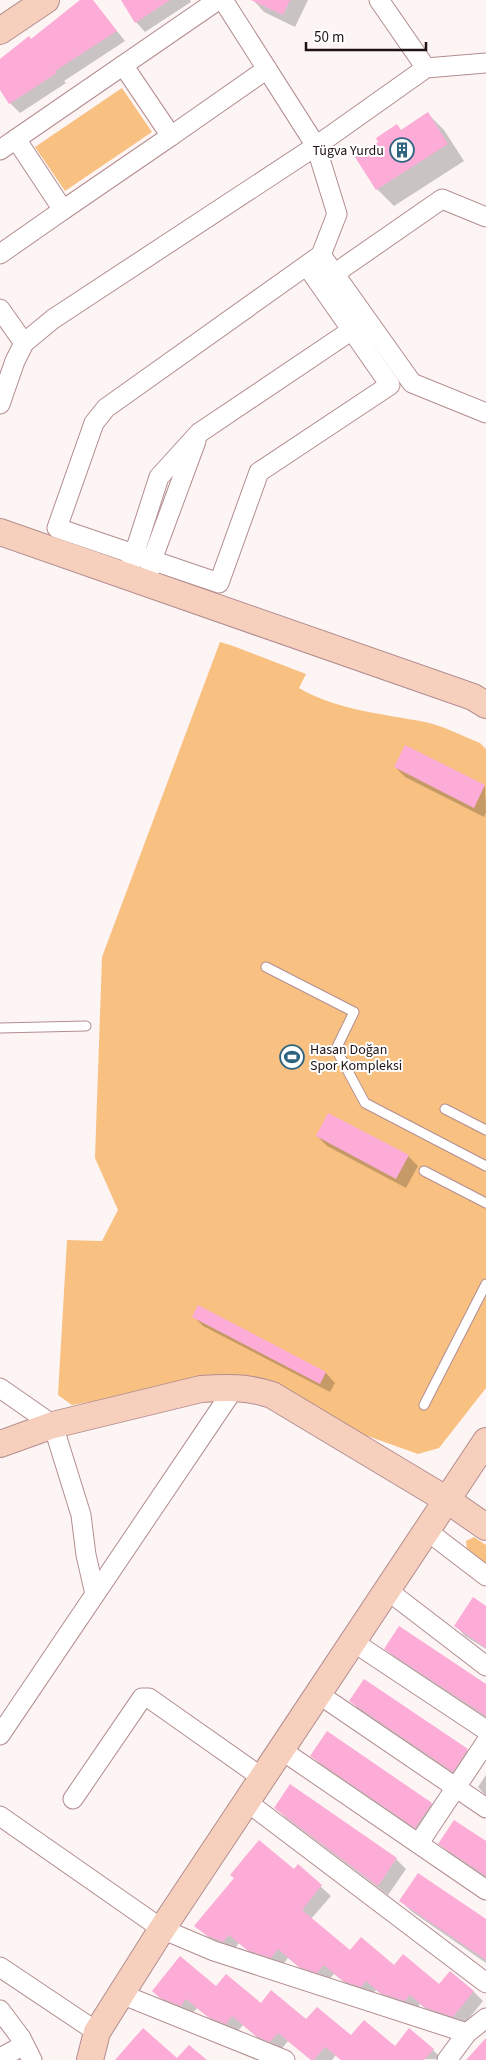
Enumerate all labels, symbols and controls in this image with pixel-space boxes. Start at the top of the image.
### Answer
scale bar [306,20,426,52]
text: 50 m [314,27,344,48]
building icon: Tügva Yurdu [389,137,415,163]
place label: Tügva Yurdu [312,141,384,161]
place label: Hasan Doğan Spor Kompleksi [310,1040,402,1076]
sports icon: Hasan Doğan Spor Kompleksi [279,1044,305,1070]

